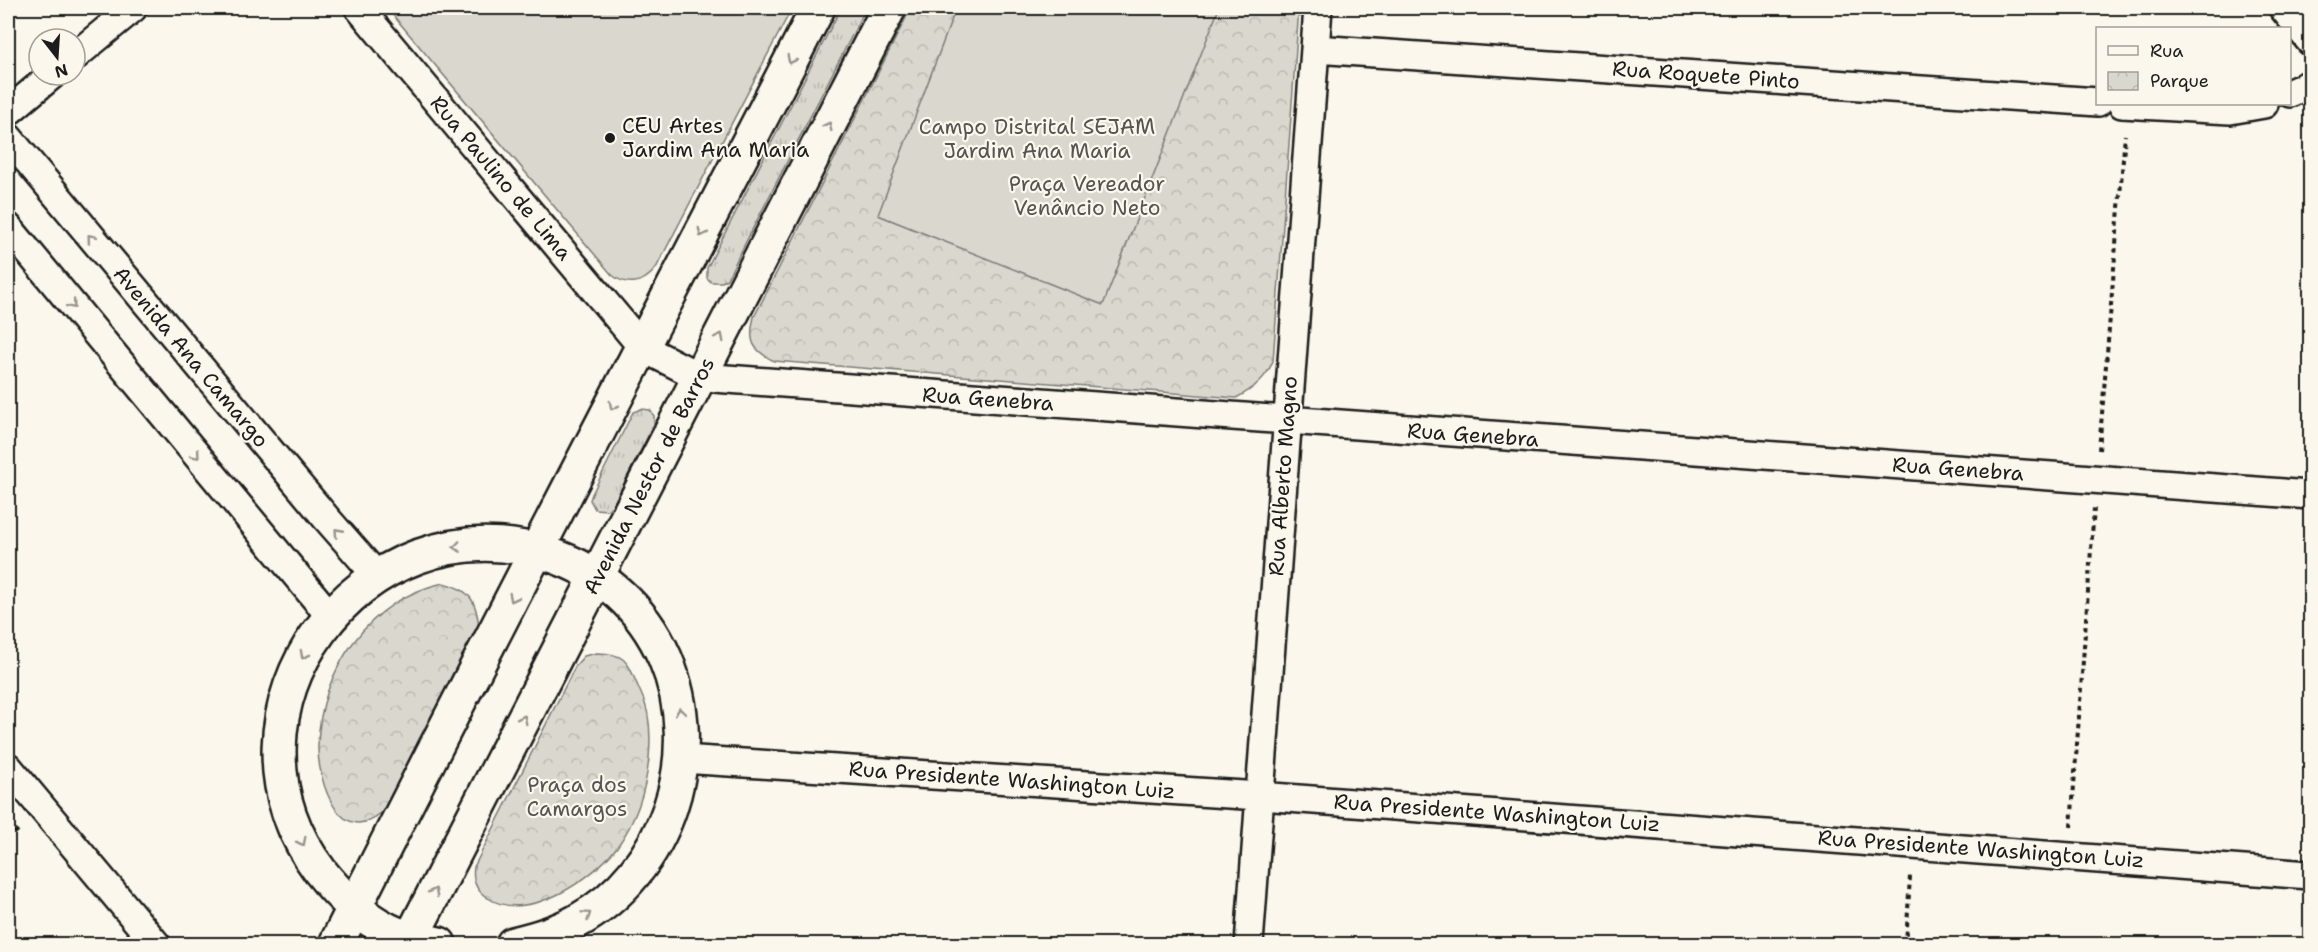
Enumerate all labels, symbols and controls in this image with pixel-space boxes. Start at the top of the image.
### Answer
north arrow [27,27,87,87]
legend [2096,27,2291,105]
text: Rua [2150,39,2183,63]
one-way arrow [787,53,798,64]
street label: Rua Roquete Pinto [1611,54,1801,96]
text: N [52,59,70,83]
text: Parque [2150,69,2209,93]
street label: Rua Paulino de Lima [424,90,578,266]
place label: CEU Artes Jardim Ana Maria [622,112,809,164]
park label: Campo Distrital SEJAM Jardim Ana Maria [919,113,1155,165]
one-way arrow [821,121,833,132]
marker: CEU Artes Jardim Ana Maria [603,131,617,145]
park label: Praça Vereador Venâncio Neto [1009,170,1165,222]
one-way arrow [698,227,709,237]
one-way arrow [88,234,99,245]
street label: Avenida Ana Camargo [107,261,275,453]
one-way arrow [64,298,75,309]
one-way arrow [713,333,724,343]
street label: Avenida Nestor de Barros [577,352,721,600]
street label: Rua Alberto Magno [1262,375,1304,577]
street label: Rua Genebra [921,380,1055,418]
one-way arrow [609,400,620,411]
street label: Rua Genebra [1406,416,1540,454]
one-way arrow [189,448,200,459]
street label: Rua Genebra [1891,450,2025,488]
one-way arrow [334,528,345,539]
one-way arrow [452,541,462,553]
one-way arrow [508,591,520,602]
one-way arrow [300,649,311,659]
one-way arrow [674,707,686,716]
one-way arrow [516,715,527,725]
street label: Rua Presidente Washington Luiz [848,755,1176,805]
park label: Praça dos Camargos [526,771,628,823]
street label: Rua Presidente Washington Luiz [1333,788,1661,838]
street label: Rua Presidente Washington Luiz [1817,824,2145,874]
one-way arrow [295,836,307,847]
one-way arrow [427,888,438,899]
one-way arrow [580,911,591,922]

